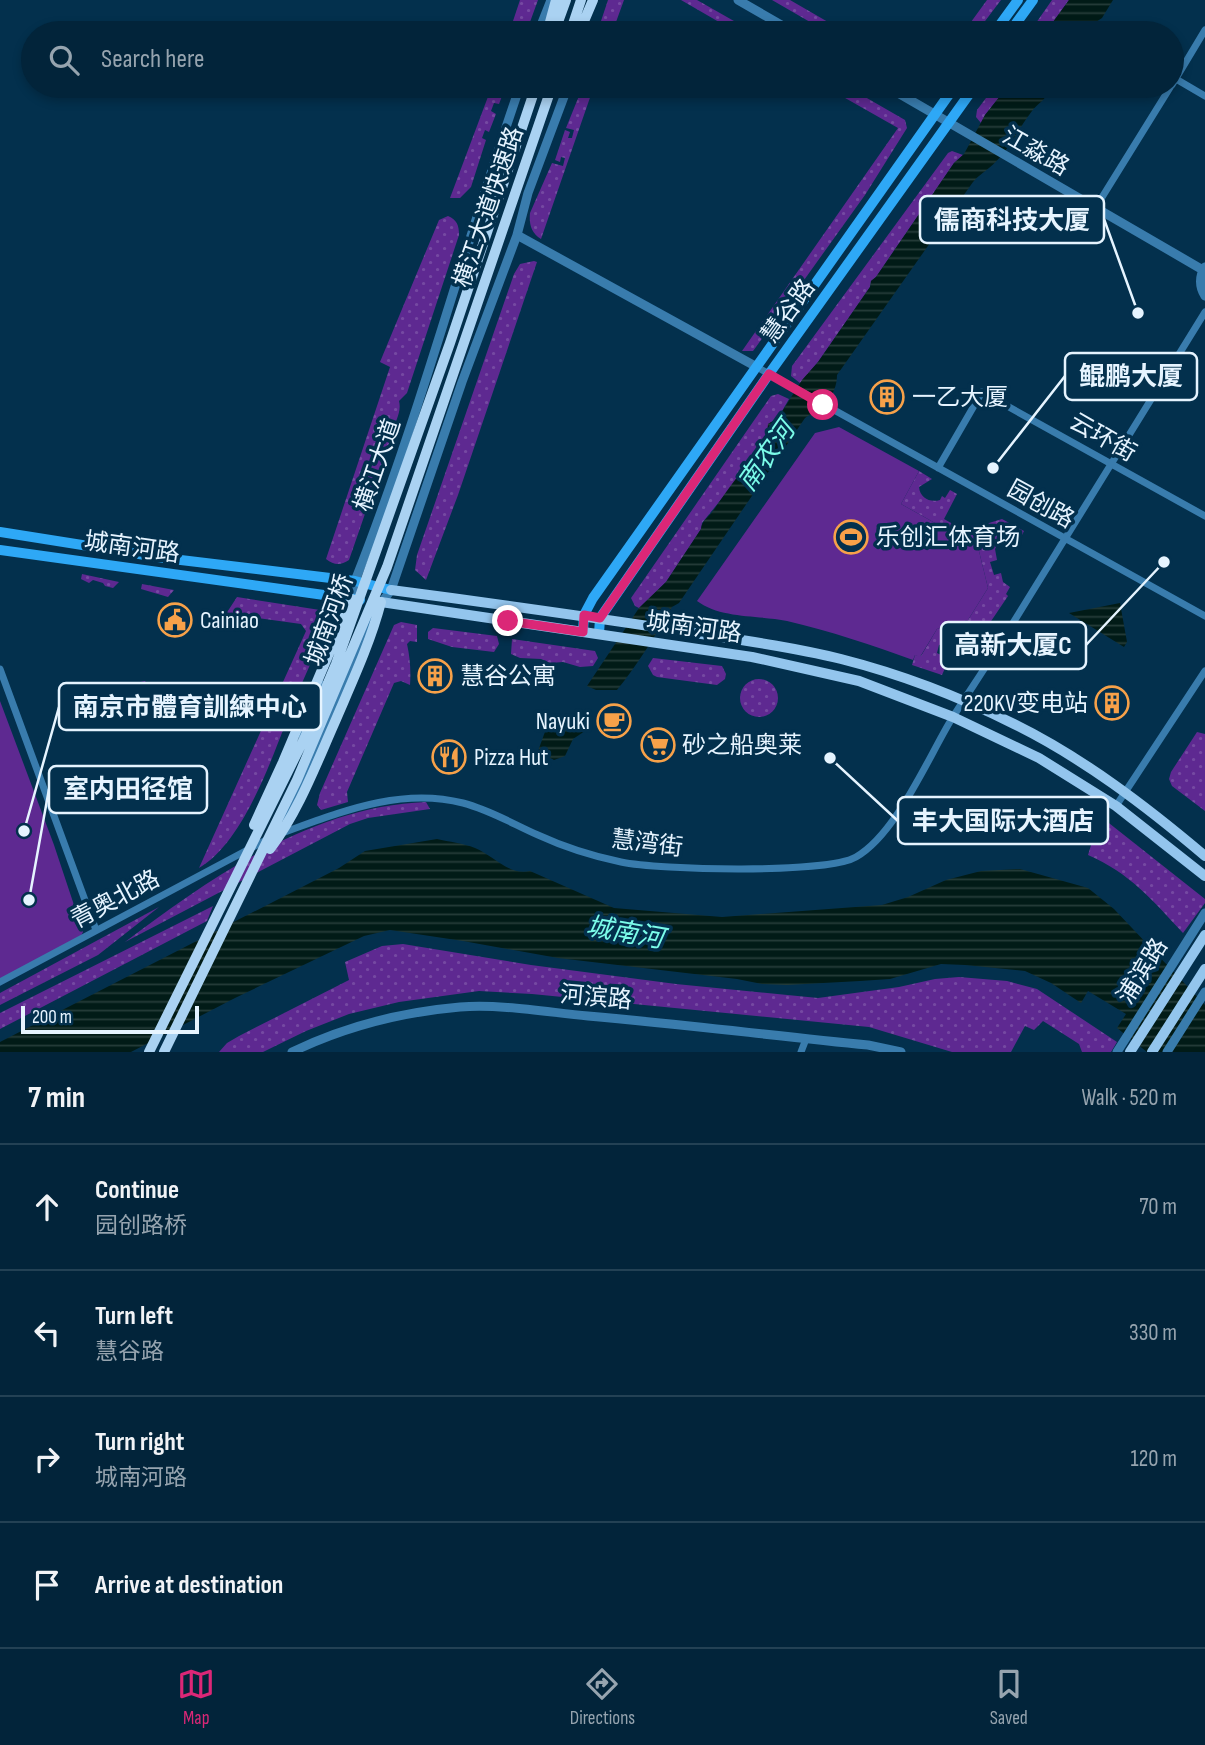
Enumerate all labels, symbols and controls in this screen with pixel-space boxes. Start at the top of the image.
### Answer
search box [21,21,1184,98]
icon: search [45,41,83,79]
text: Search here [101,44,204,75]
street label: 江淼路 [997,121,1074,182]
street label: 横江大道快速路 [447,123,530,291]
callout: 儒商科技大厦 [920,196,1104,243]
text: 儒商科技大厦 [934,206,1090,237]
street label: 慧谷路 [756,274,821,349]
callout: 鲲鹏大厦 [1065,353,1197,400]
text: 鲲鹏大厦 [1079,362,1183,393]
building icon: 一乙大厦 [868,378,906,416]
place label: 一乙大厦 [912,383,1008,412]
route start [807,389,838,420]
street label: 云环街 [1064,407,1141,468]
water label: 南农河 [732,412,805,498]
street label: 横江大道 [348,415,407,515]
street label: 园创路 [1002,474,1079,535]
sports icon: 乐创汇体育场 [832,518,870,556]
place label: 乐创汇体育场 [876,523,1020,552]
street label: 城南河路 [82,526,181,569]
street label: 城南河桥 [299,570,360,670]
public building icon: Cainiao [156,601,194,639]
route end [492,605,523,636]
place label: Cainiao [200,606,259,635]
street label: 城南河路 [644,606,743,649]
callout: 高新大厦C [941,622,1086,669]
text: 高新大厦C [954,631,1072,662]
building icon: 慧谷公寓 [416,657,454,695]
place label: 慧谷公寓 [460,662,556,691]
callout: 南京市體育訓練中心 [59,683,321,730]
building icon: 220KV变电站 [1093,684,1131,722]
place label: 220KV变电站 [963,689,1088,718]
text: 南京市體育訓練中心 [73,693,307,724]
cafe icon: Nayuki [595,702,633,740]
place label: Nayuki [536,707,590,736]
supermarket icon: 砂之船奥莱 [639,726,677,764]
place label: 砂之船奥莱 [682,731,802,760]
restaurant icon: Pizza Hut [430,738,468,776]
place label: Pizza Hut [474,743,548,772]
callout: 室内田径馆 [49,766,207,813]
text: 室内田径馆 [63,775,193,806]
callout: 丰大国际大酒店 [898,797,1108,844]
text: 丰大国际大酒店 [912,807,1094,838]
street label: 慧湾街 [609,825,684,862]
street label: 青奥北路 [66,864,164,935]
water label: 城南河 [584,911,671,956]
street label: 浦滨路 [1111,933,1174,1009]
street label: 河滨路 [559,980,633,1015]
scale bar [21,1003,200,1035]
text: 200 m [32,1006,72,1029]
text: 7 min [28,1080,85,1116]
text: Walk · 520 m [1081,1084,1177,1112]
text: Continue [95,1175,179,1206]
icon: ahead [28,1188,66,1226]
text: 70 m [1139,1193,1177,1221]
text: 园创路桥 [95,1212,187,1240]
text: Turn left [95,1301,173,1332]
icon: left [28,1314,66,1352]
text: 330 m [1129,1319,1177,1347]
text: 慧谷路 [95,1338,164,1366]
text: Turn right [95,1427,184,1458]
icon: right [28,1440,66,1478]
text: 120 m [1131,1445,1177,1473]
text: 城南河路 [95,1464,187,1492]
icon: arrive [28,1566,66,1604]
text: Arrive at destination [95,1570,283,1601]
tab: Map [177,1665,215,1730]
tab: Directions [570,1665,635,1730]
tab: Saved [990,1665,1028,1730]

